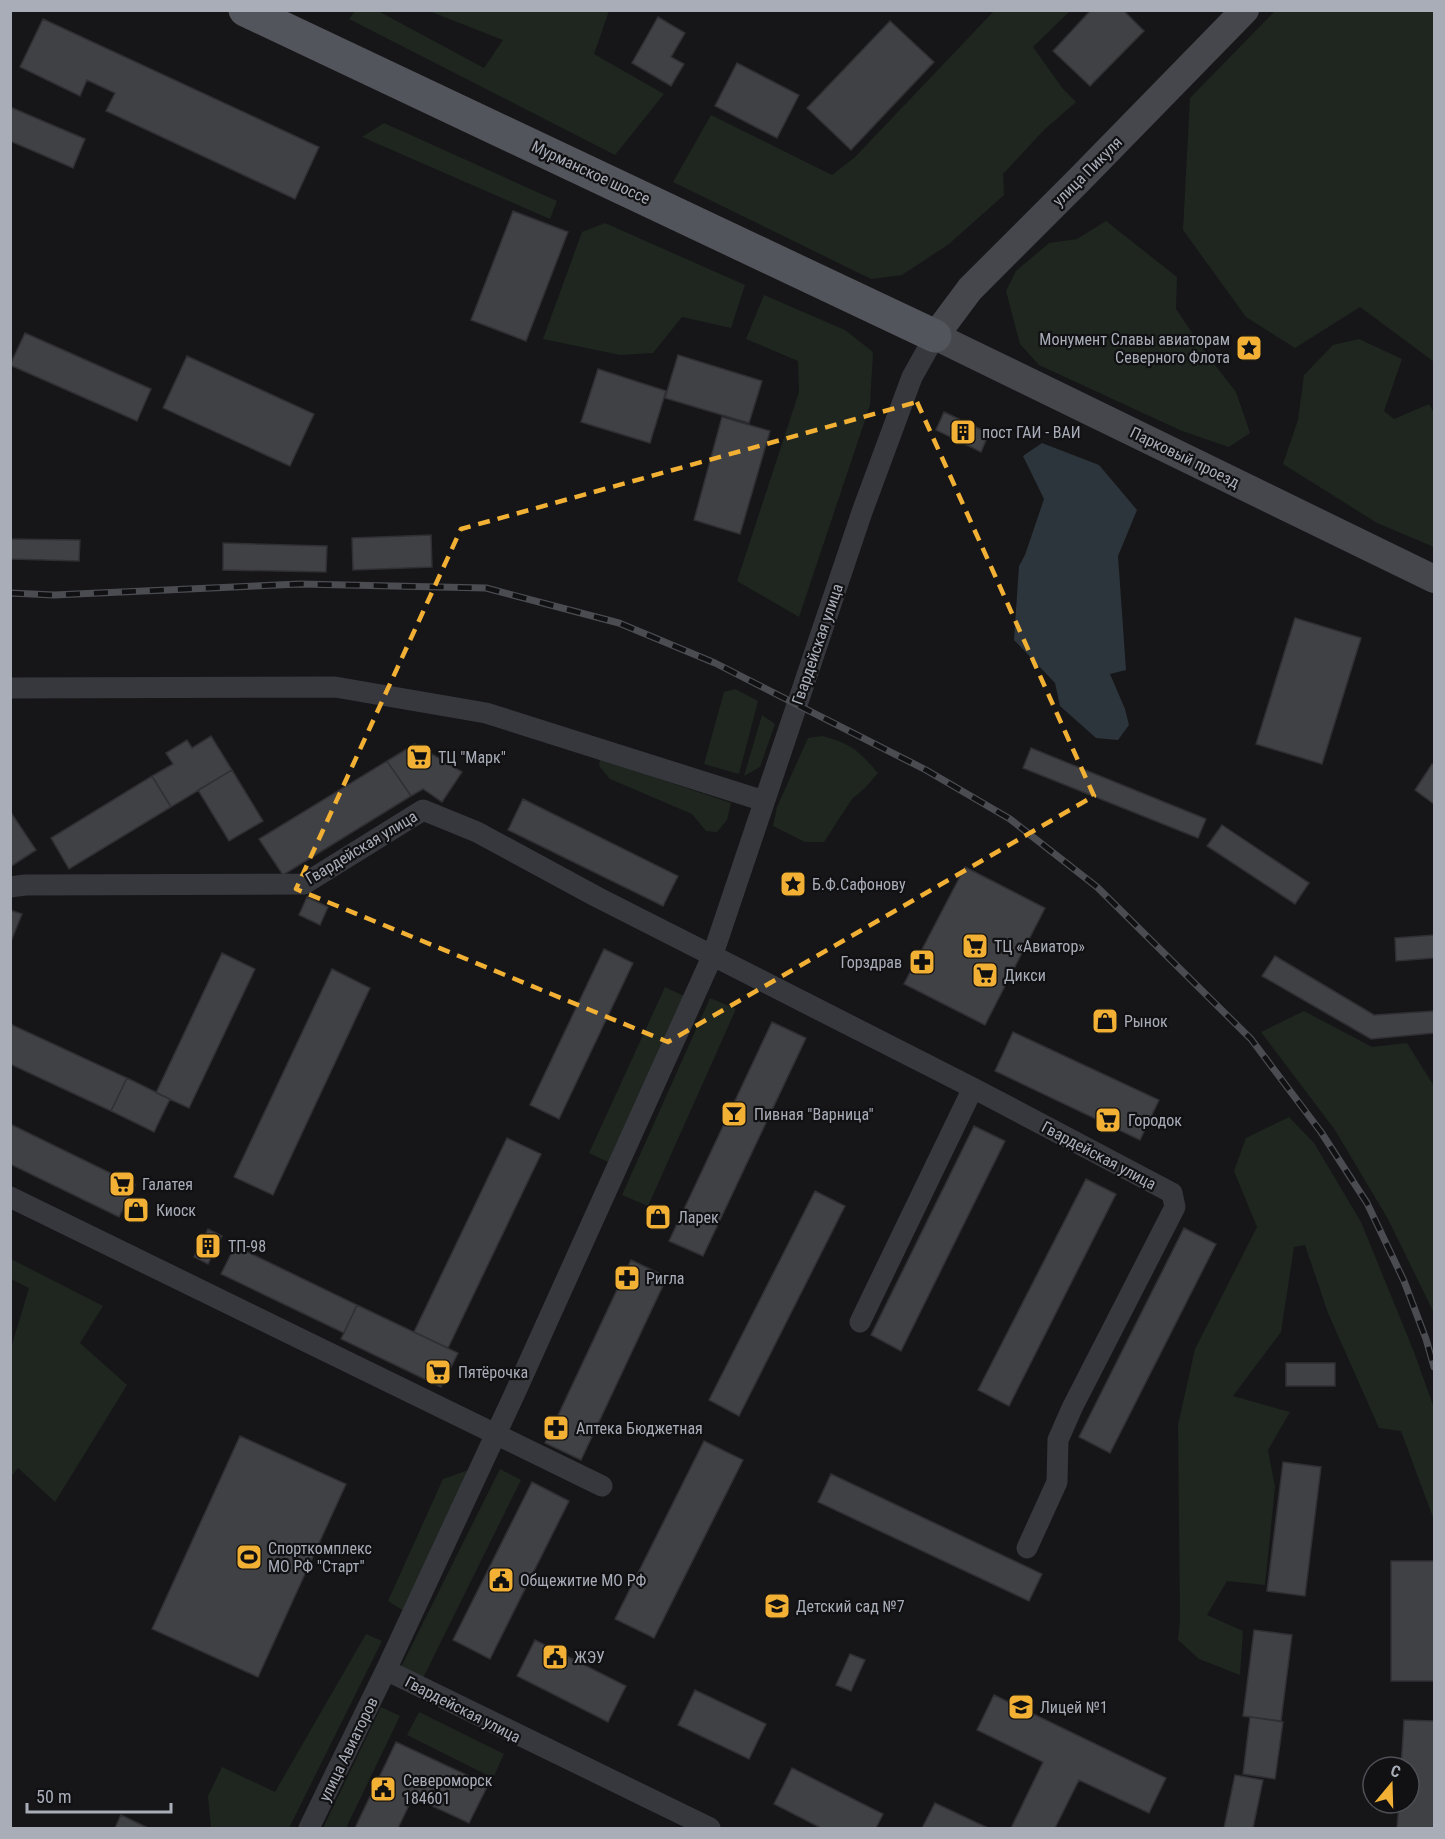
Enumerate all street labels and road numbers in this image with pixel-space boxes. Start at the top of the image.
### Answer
street label: улица Пикуля [1049,133,1126,210]
street label: Мурманское шоссе [529,137,653,208]
street label: Парковый проезд [1127,423,1243,492]
street label: Гвардейская улица [788,581,847,707]
street label: Гвардейская улица [302,807,421,888]
street label: Гвардейская улица [1038,1117,1159,1194]
street label: Гвардейская улица [402,1672,524,1747]
street label: улица Авиаторов [315,1694,382,1805]

